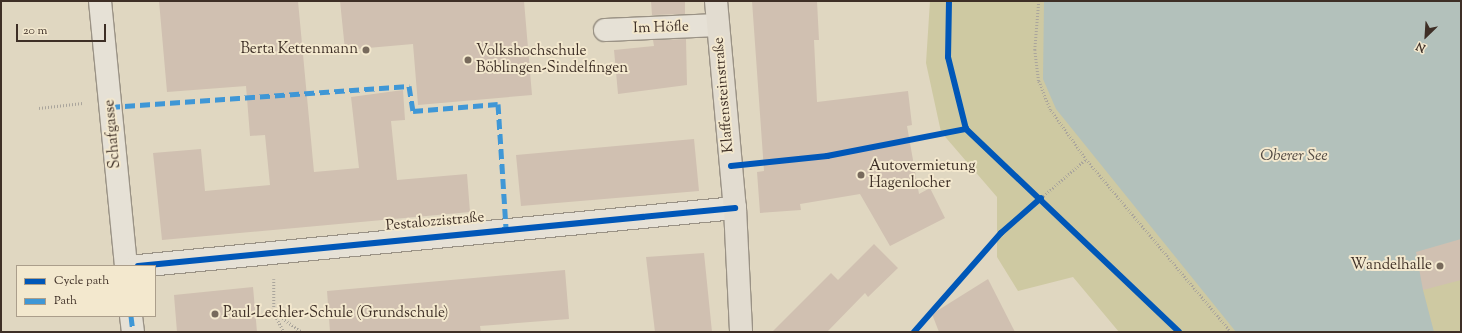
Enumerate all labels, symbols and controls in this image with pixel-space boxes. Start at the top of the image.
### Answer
scale bar [18,16,108,42]
north arrow [1406,16,1446,56]
street label: Im Höfle [633,18,689,38]
text: 20 m [23,22,47,40]
street label: Klaffensteinstraße [710,36,738,154]
text: N [1414,38,1428,56]
place label: Berta Kettenmann [240,41,358,59]
place label: Volkshochschule Böblingen-Sindelfingen [476,42,628,77]
marker: Berta Kettenmann [361,45,371,55]
marker: Volkshochschule Böblingen-Sindelfingen [463,55,473,65]
street label: Schafgasse [101,99,125,169]
water label: Oberer See [1260,147,1328,167]
place label: Autovermietung Hagenlocher [869,157,976,192]
marker: Autovermietung Hagenlocher [856,170,866,180]
street label: Pestalozzistraße [385,209,485,235]
place label: Wandelhalle [1350,257,1432,275]
marker: Wandelhalle [1435,261,1445,271]
legend [16,265,156,317]
text: Cycle path [54,272,109,290]
text: Path [54,292,77,310]
place label: Paul-Lechler-Schule (Grundschule) [223,305,448,323]
marker: Paul-Lechler-Schule (Grundschule) [210,309,220,319]

